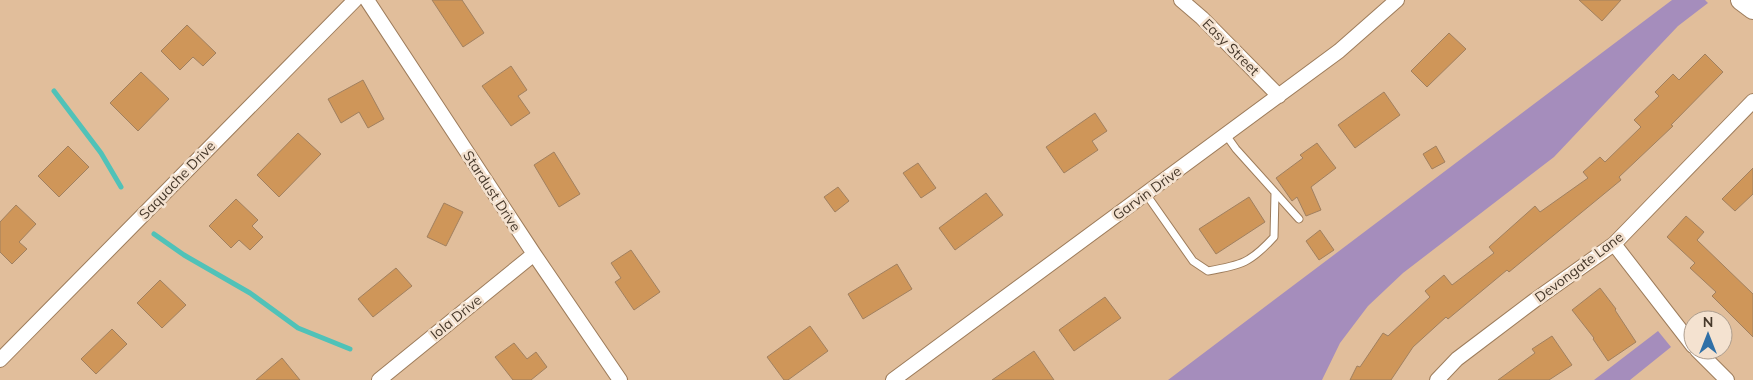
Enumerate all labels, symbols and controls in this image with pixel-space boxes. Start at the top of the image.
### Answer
street label: Easy Street [1199,15,1263,79]
street label: Saquache Drive [135,137,219,223]
street label: Stardust Drive [459,147,525,235]
street label: Garvin Drive [1109,162,1185,224]
street label: Devongate Lane [1531,228,1627,306]
street label: Iola Drive [427,291,485,343]
north arrow [1683,310,1733,360]
text: N [1703,313,1713,331]

